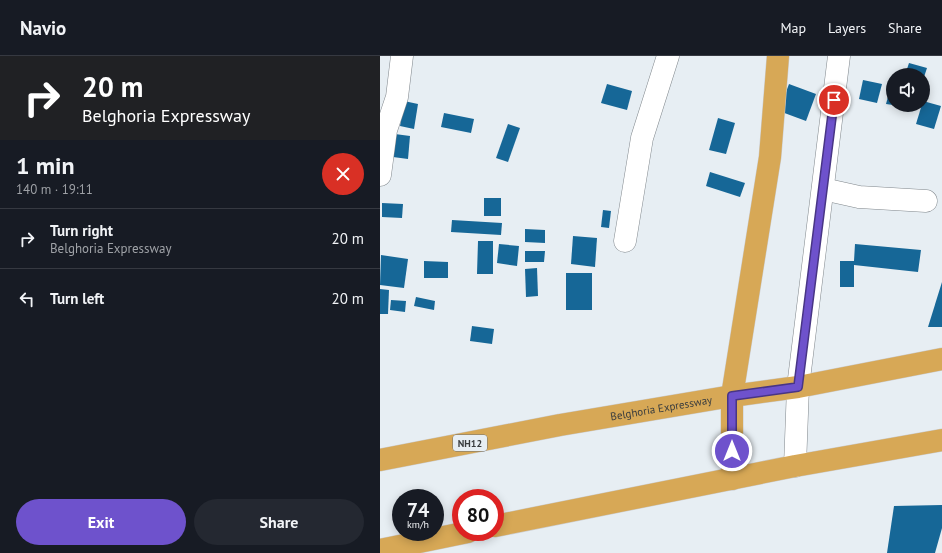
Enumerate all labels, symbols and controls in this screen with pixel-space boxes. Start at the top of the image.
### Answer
text: Navio [20,16,66,40]
text: Map [780,19,806,37]
text: Layers [828,19,866,37]
text: Share [888,19,922,37]
text: 20 m [82,68,143,105]
map controls [886,68,930,112]
button: sound [886,68,930,112]
icon: right [16,72,68,124]
pin [817,83,851,117]
icon: arrive [823,89,845,111]
text: Belghoria Expressway [82,104,250,127]
text: 1 min [16,150,75,181]
button: close [322,153,364,195]
text: 140 m · 19:11 [16,181,93,198]
text: Turn right [50,221,113,240]
icon: right [16,228,38,250]
text: 20 m [331,229,364,248]
text: Belghoria Expressway [50,240,172,257]
icon: left [16,288,38,310]
text: Turn left [50,289,104,308]
text: 20 m [331,289,364,308]
street label: Belghoria Expressway [609,392,714,423]
position arrow [711,430,753,472]
road number: NH12 [453,435,487,451]
speed limit sign: 80 [452,489,504,541]
text: 74 [407,497,429,523]
button: Exit [16,499,186,545]
button: Share [194,499,364,545]
text: km/h [407,518,429,531]

